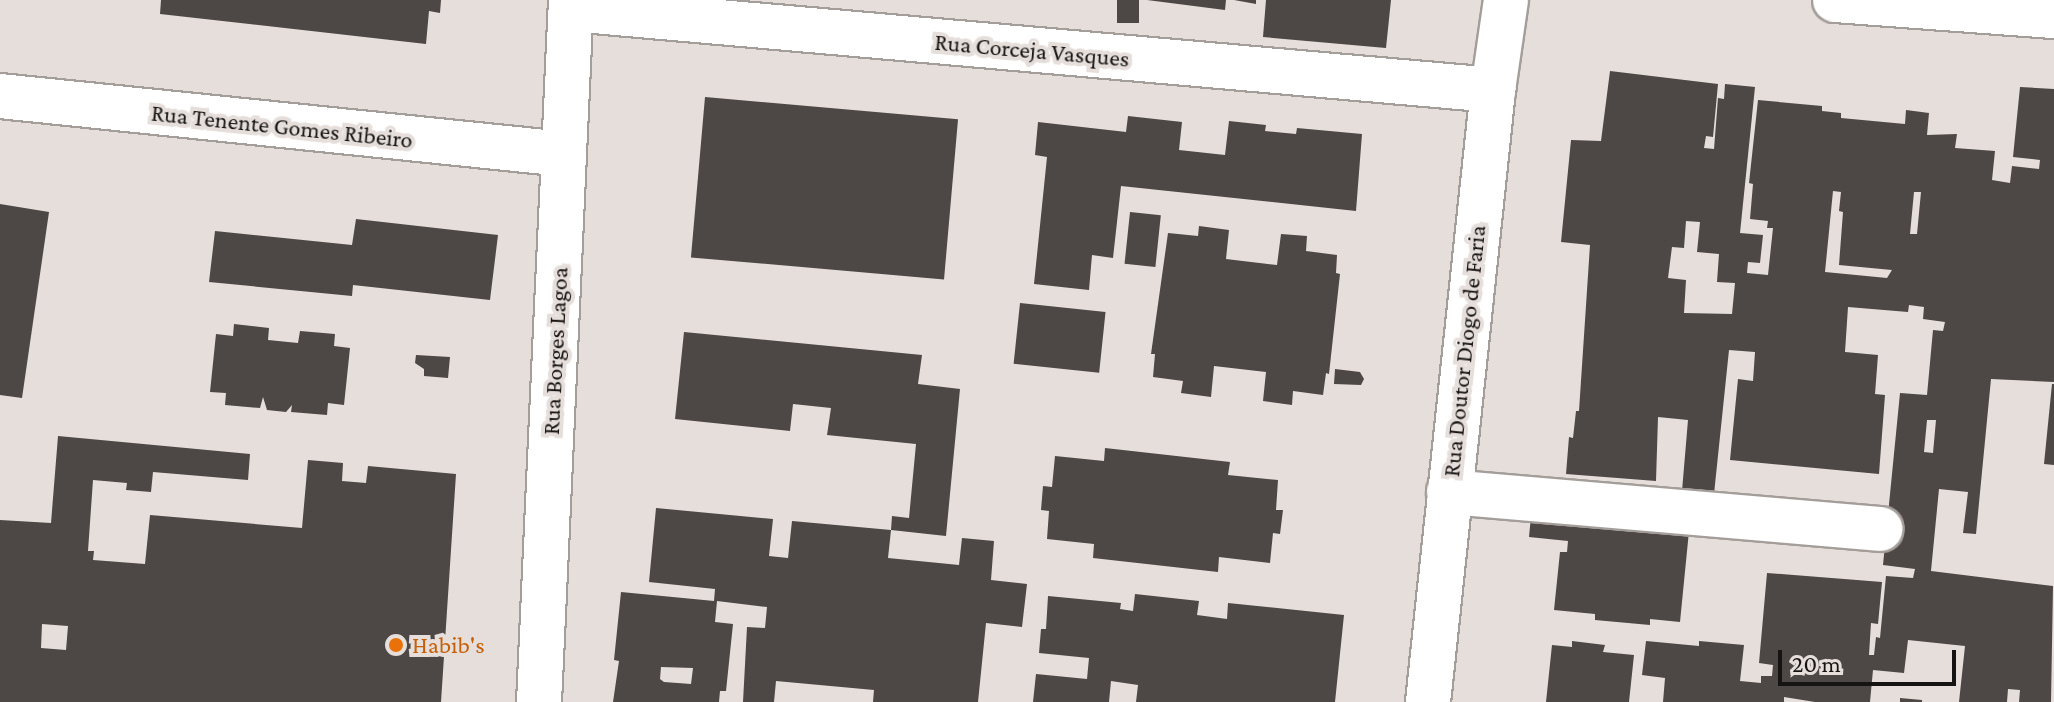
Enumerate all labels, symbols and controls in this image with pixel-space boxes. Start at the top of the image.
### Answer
street label: Rua Corceja Vasques [933,27,1131,73]
street label: Rua Tenente Gomes Ribeiro [150,98,414,154]
street label: Rua Doutor Diogo de Faria [1436,224,1492,478]
street label: Rua Borges Lagoa [536,266,574,436]
place label: Habib's [412,631,485,659]
scale bar [1782,634,1960,684]
marker: Habib's [387,636,405,654]
text: 20 m [1792,650,1841,677]

